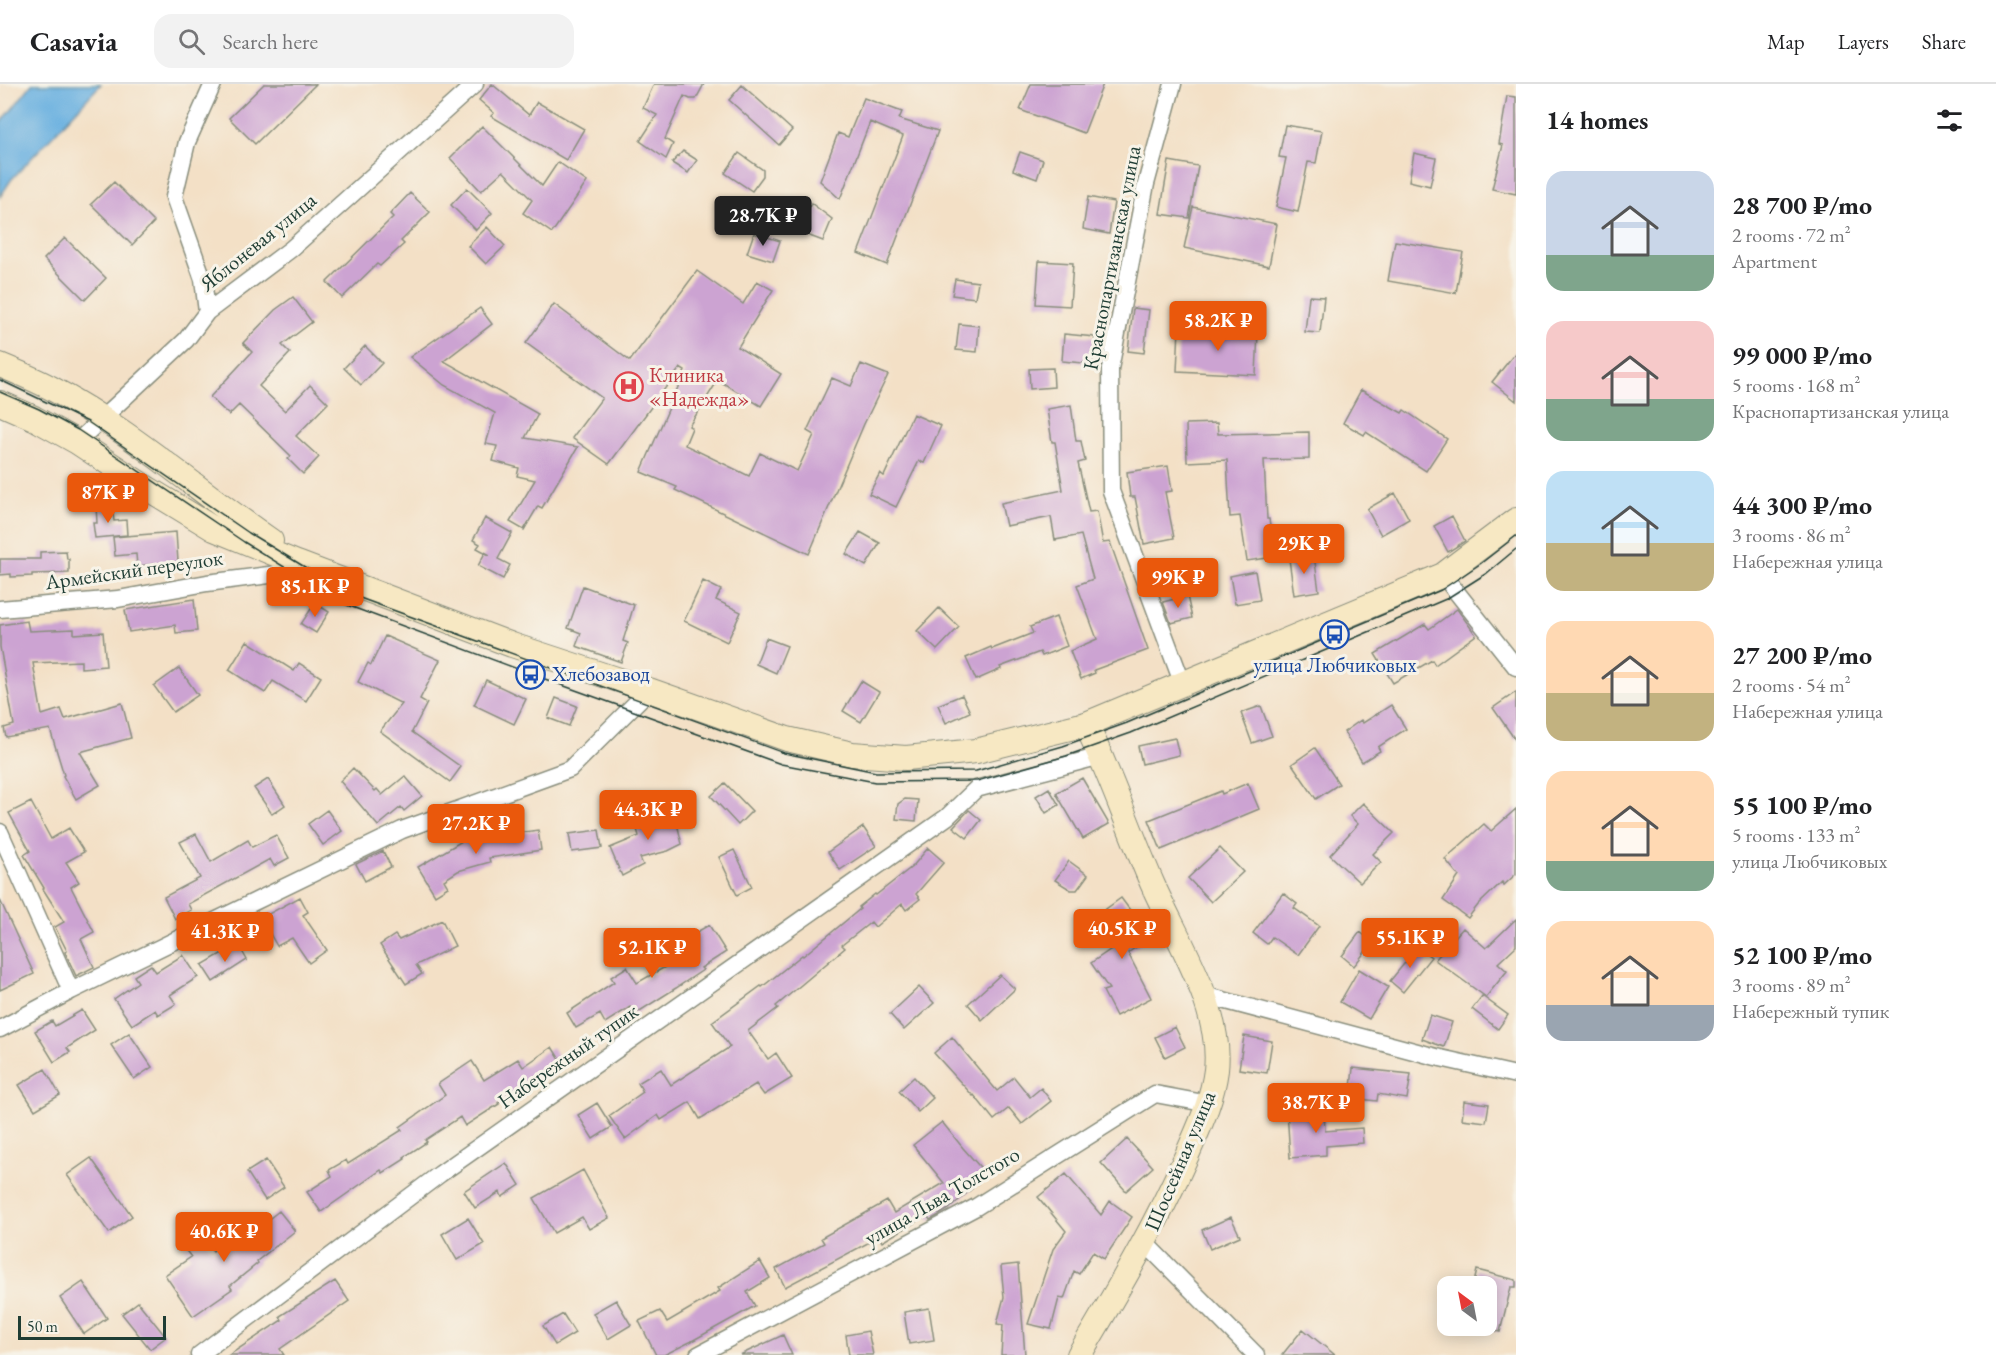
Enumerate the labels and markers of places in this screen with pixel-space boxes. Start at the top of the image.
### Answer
pin: 28.7K ₽ [708,196,818,247]
pin: 58.2K ₽ [1163,301,1273,352]
place label: Клиника «Надежда» [649,361,749,412]
hospital icon: Клиника «Надежда» [612,371,644,403]
pin: 87K ₽ [66,473,150,524]
pin: 29K ₽ [1262,524,1346,575]
pin: 99K ₽ [1136,558,1220,609]
pin: 85.1K ₽ [260,567,370,618]
bus stop icon: улица Любчиковых [1319,618,1351,650]
place label: улица Любчиковых [1253,651,1417,678]
bus stop icon: Хлебозавод [515,658,547,690]
place label: Хлебозавод [551,660,650,687]
pin: 44.3K ₽ [593,790,703,841]
pin: 27.2K ₽ [421,804,531,855]
pin: 40.5K ₽ [1067,909,1177,960]
pin: 41.3K ₽ [170,912,280,963]
pin: 55.1K ₽ [1355,918,1465,969]
pin: 52.1K ₽ [597,928,707,979]
pin: 38.7K ₽ [1261,1083,1371,1134]
pin: 40.6K ₽ [169,1212,279,1263]

